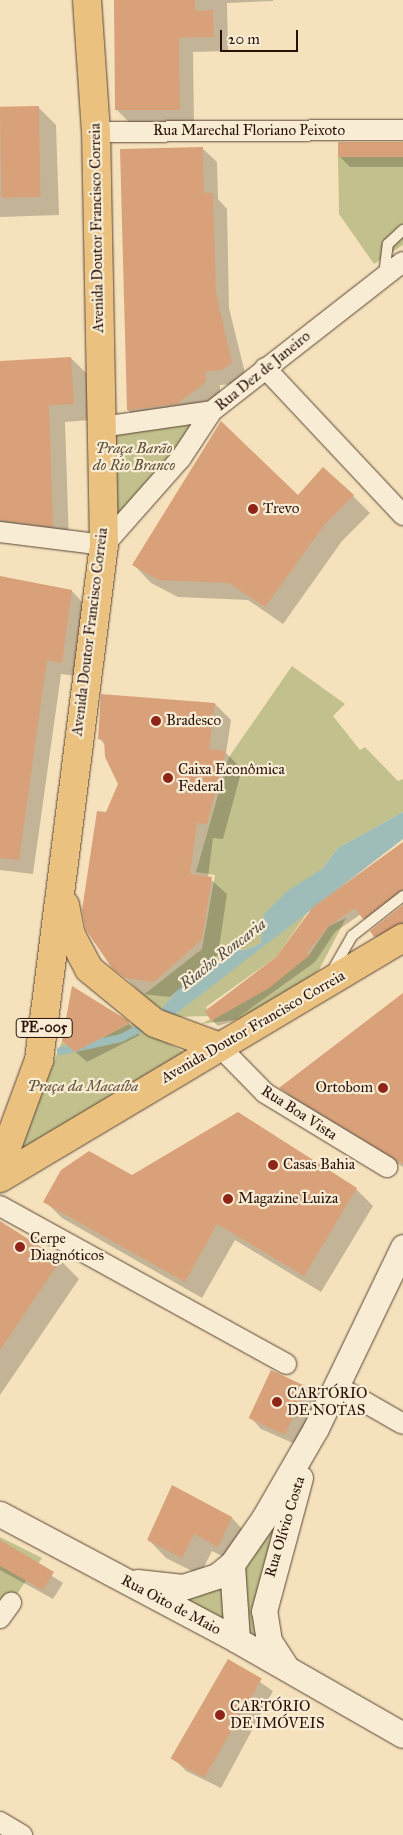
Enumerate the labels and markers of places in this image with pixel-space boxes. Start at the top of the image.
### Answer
place label: Trevo [263,500,299,518]
marker: Trevo [247,503,259,515]
place label: Bradesco [166,712,221,730]
marker: Bradesco [150,715,162,727]
place label: Caixa Econômica Federal [178,760,285,795]
marker: Caixa Econômica Federal [162,772,174,784]
place label: Ortobom [315,1079,373,1097]
marker: Ortobom [377,1082,389,1094]
place label: Casas Bahia [283,1156,355,1174]
marker: Casas Bahia [267,1159,279,1171]
place label: Magazine Luiza [238,1190,338,1208]
marker: Magazine Luiza [222,1193,234,1205]
place label: Cerpe Diagnóticos [30,1229,104,1264]
marker: Cerpe Diagnóticos [14,1241,26,1253]
place label: CARTÓRIO DE NOTAS [287,1384,367,1419]
marker: CARTÓRIO DE NOTAS [271,1396,283,1408]
place label: CARTÓRIO DE IMÓVEIS [230,1697,325,1732]
marker: CARTÓRIO DE IMÓVEIS [214,1709,226,1721]

